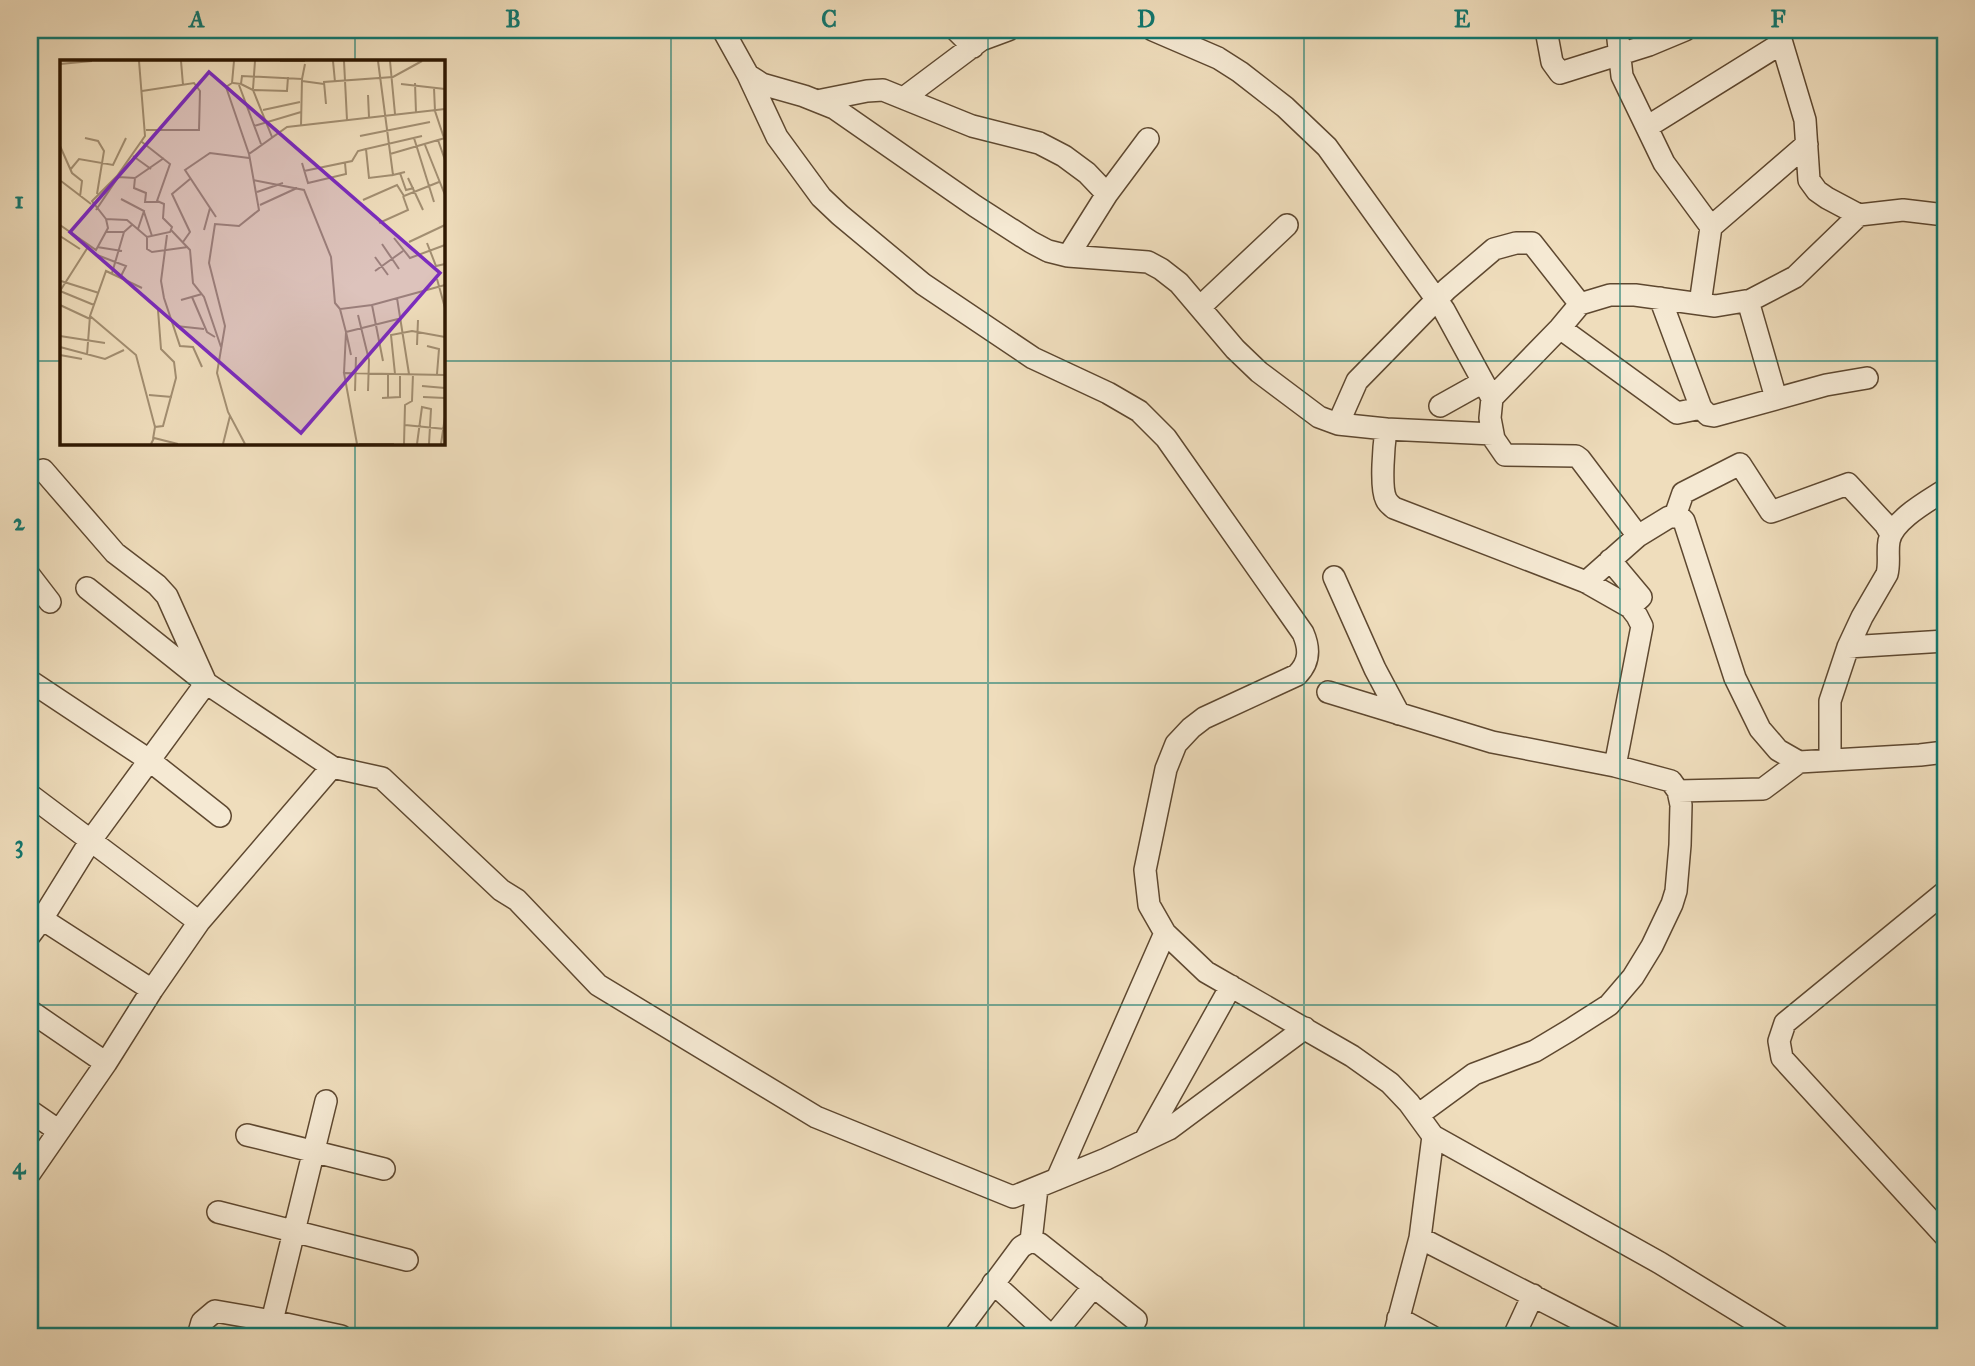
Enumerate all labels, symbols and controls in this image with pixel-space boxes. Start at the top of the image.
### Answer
text: A [187,5,205,33]
text: B [505,5,521,33]
text: C [821,5,837,33]
text: D [1137,5,1155,33]
text: E [1454,5,1471,33]
text: F [1770,5,1786,33]
inset map [60,60,444,444]
text: 1 [14,186,24,214]
text: 2 [13,508,25,536]
text: 3 [14,830,24,859]
text: 4 [13,1152,27,1180]

